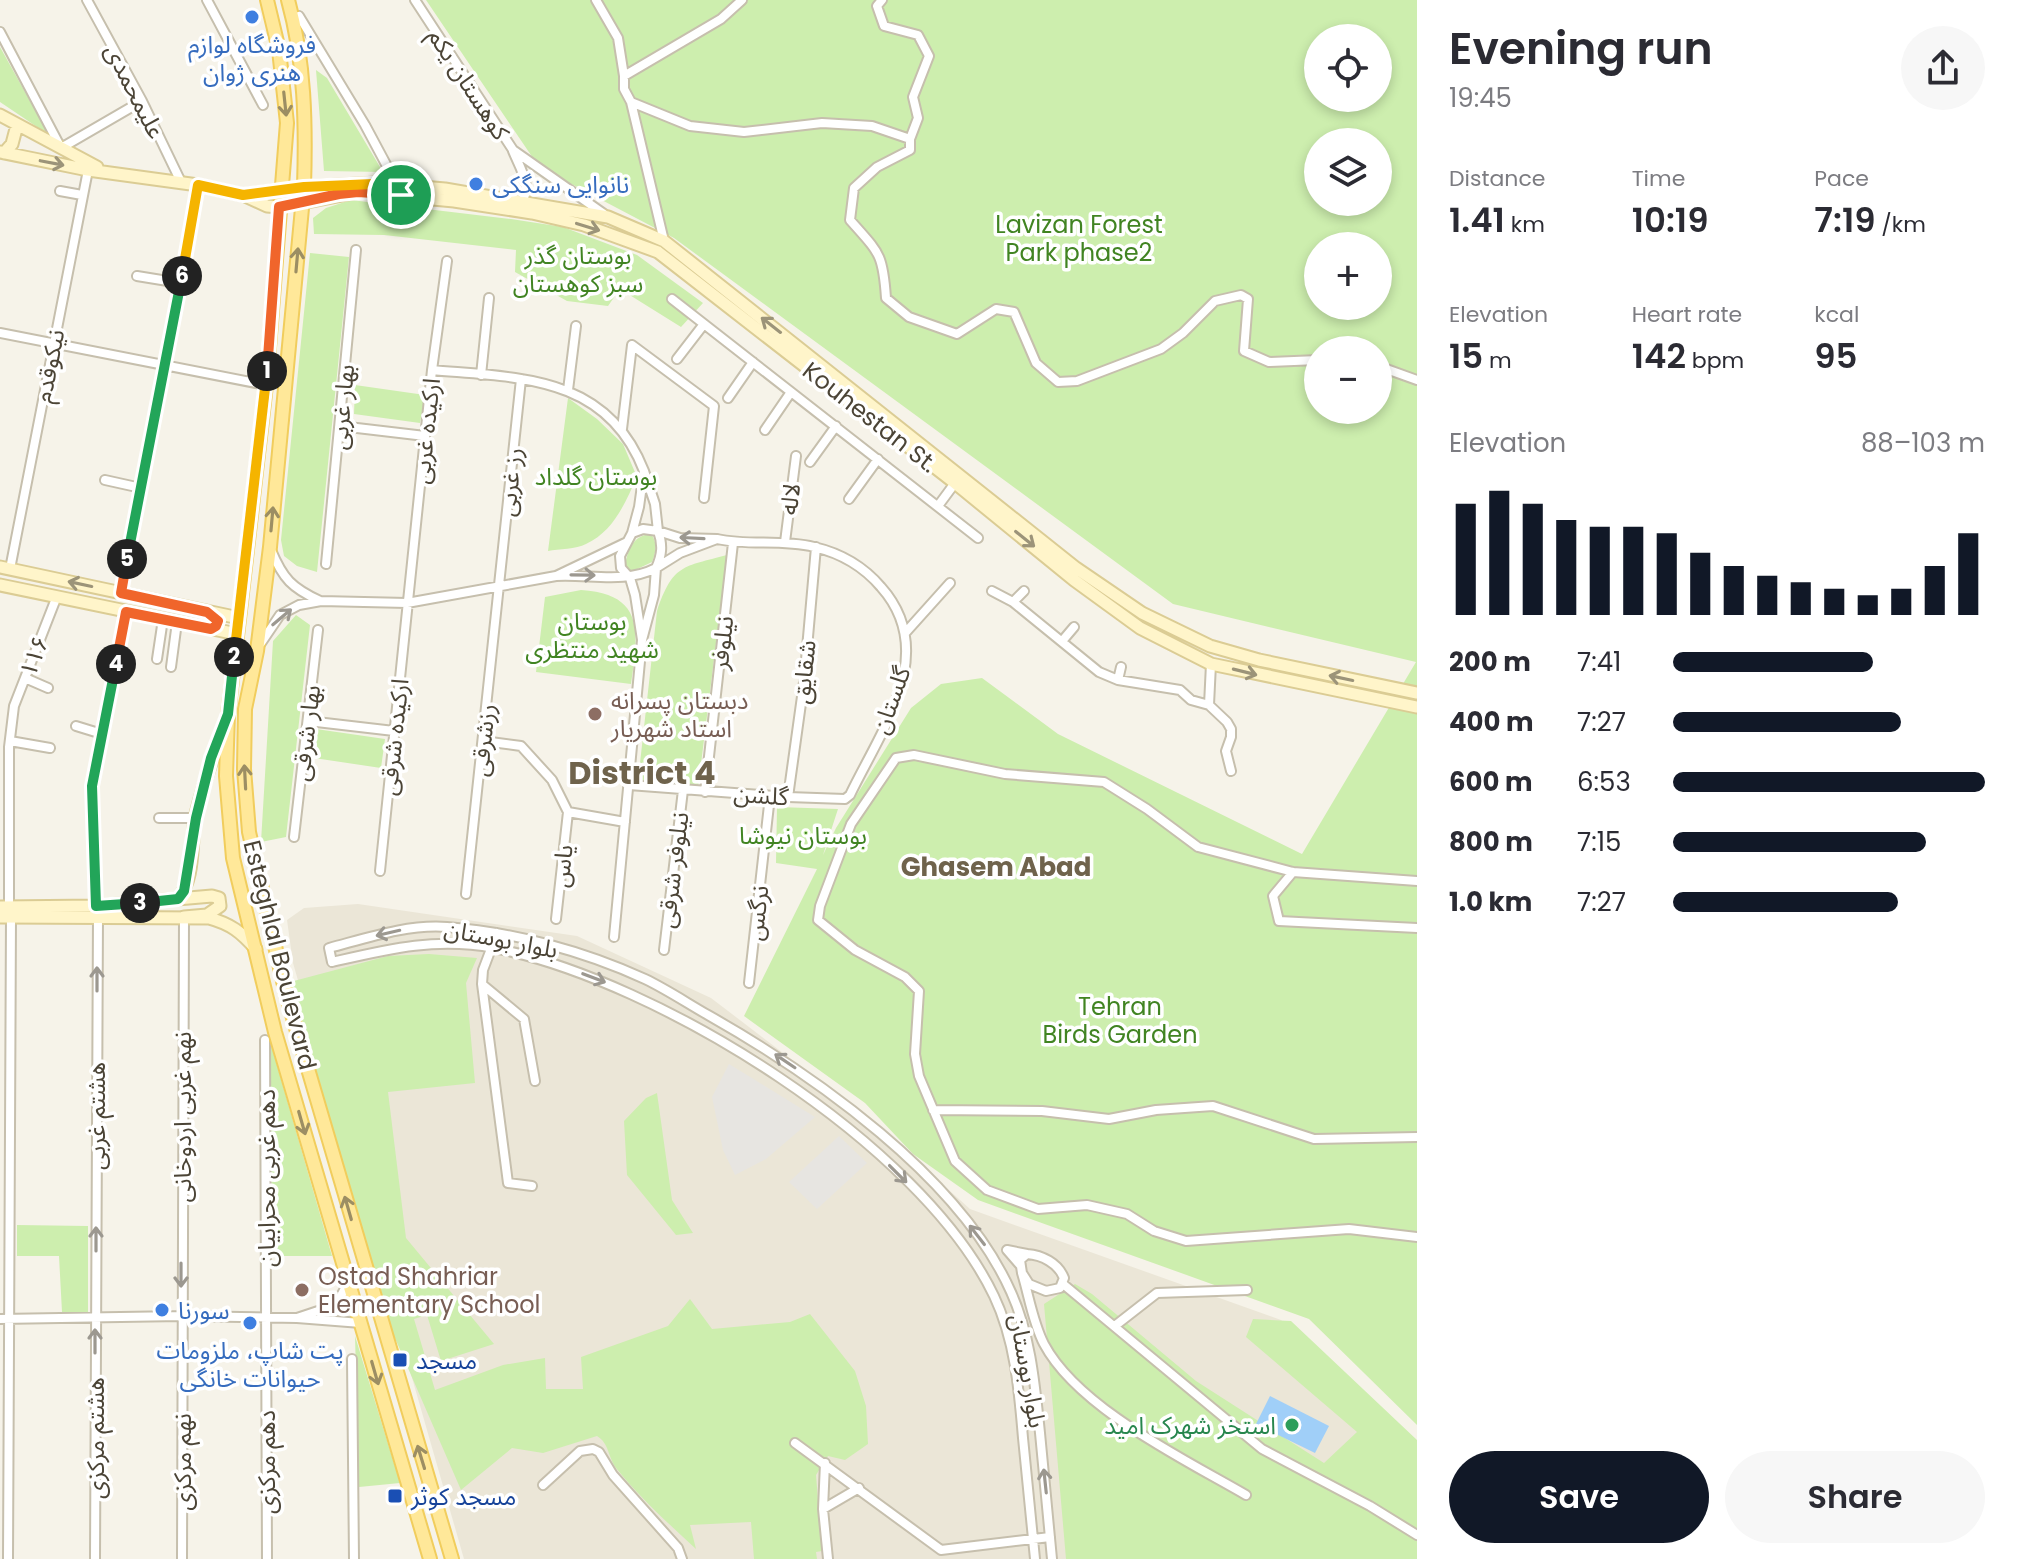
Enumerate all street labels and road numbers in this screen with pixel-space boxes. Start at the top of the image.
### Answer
street label: کوهستان یکم [420,22,518,148]
street label: علیمحمدی [97,38,173,144]
street label: نیکوقدم [26,327,74,406]
street label: Kouhestan St. [796,354,944,480]
street label: بهار غربی [322,363,362,451]
street label: ارکیده غربی [404,376,448,486]
street label: رز غربی [490,446,530,518]
street label: لاله [772,481,808,517]
street label: نیلوفر [703,614,741,673]
street label: ۱۱۶ [11,631,57,681]
street label: شقایق [784,638,824,706]
street label: گلستان [864,660,919,738]
street label: ارکیده شرقی [371,677,417,797]
street label: بهار شرقی [284,683,328,783]
street label: رزشرقی [463,702,503,778]
street label: گلشن [732,777,791,813]
street label: نیلوفر شرقی [650,810,696,930]
street label: Esteghlal Boulevard [235,837,325,1073]
street label: یاس [543,843,581,889]
street label: نرگس [738,884,776,942]
street label: بلوار بوستان [441,912,561,966]
street label: نهم غربی اردوخانی [166,1031,200,1203]
street label: هشتم غربی [80,1062,114,1170]
street label: دهم غربی محرابیان [250,1089,284,1267]
street label: بلوار بوستان [1002,1312,1054,1430]
street label: هشتم مرکزی [79,1377,113,1499]
street label: دهم مرکزی [250,1410,284,1514]
street label: نهم مرکزی [166,1413,200,1511]

